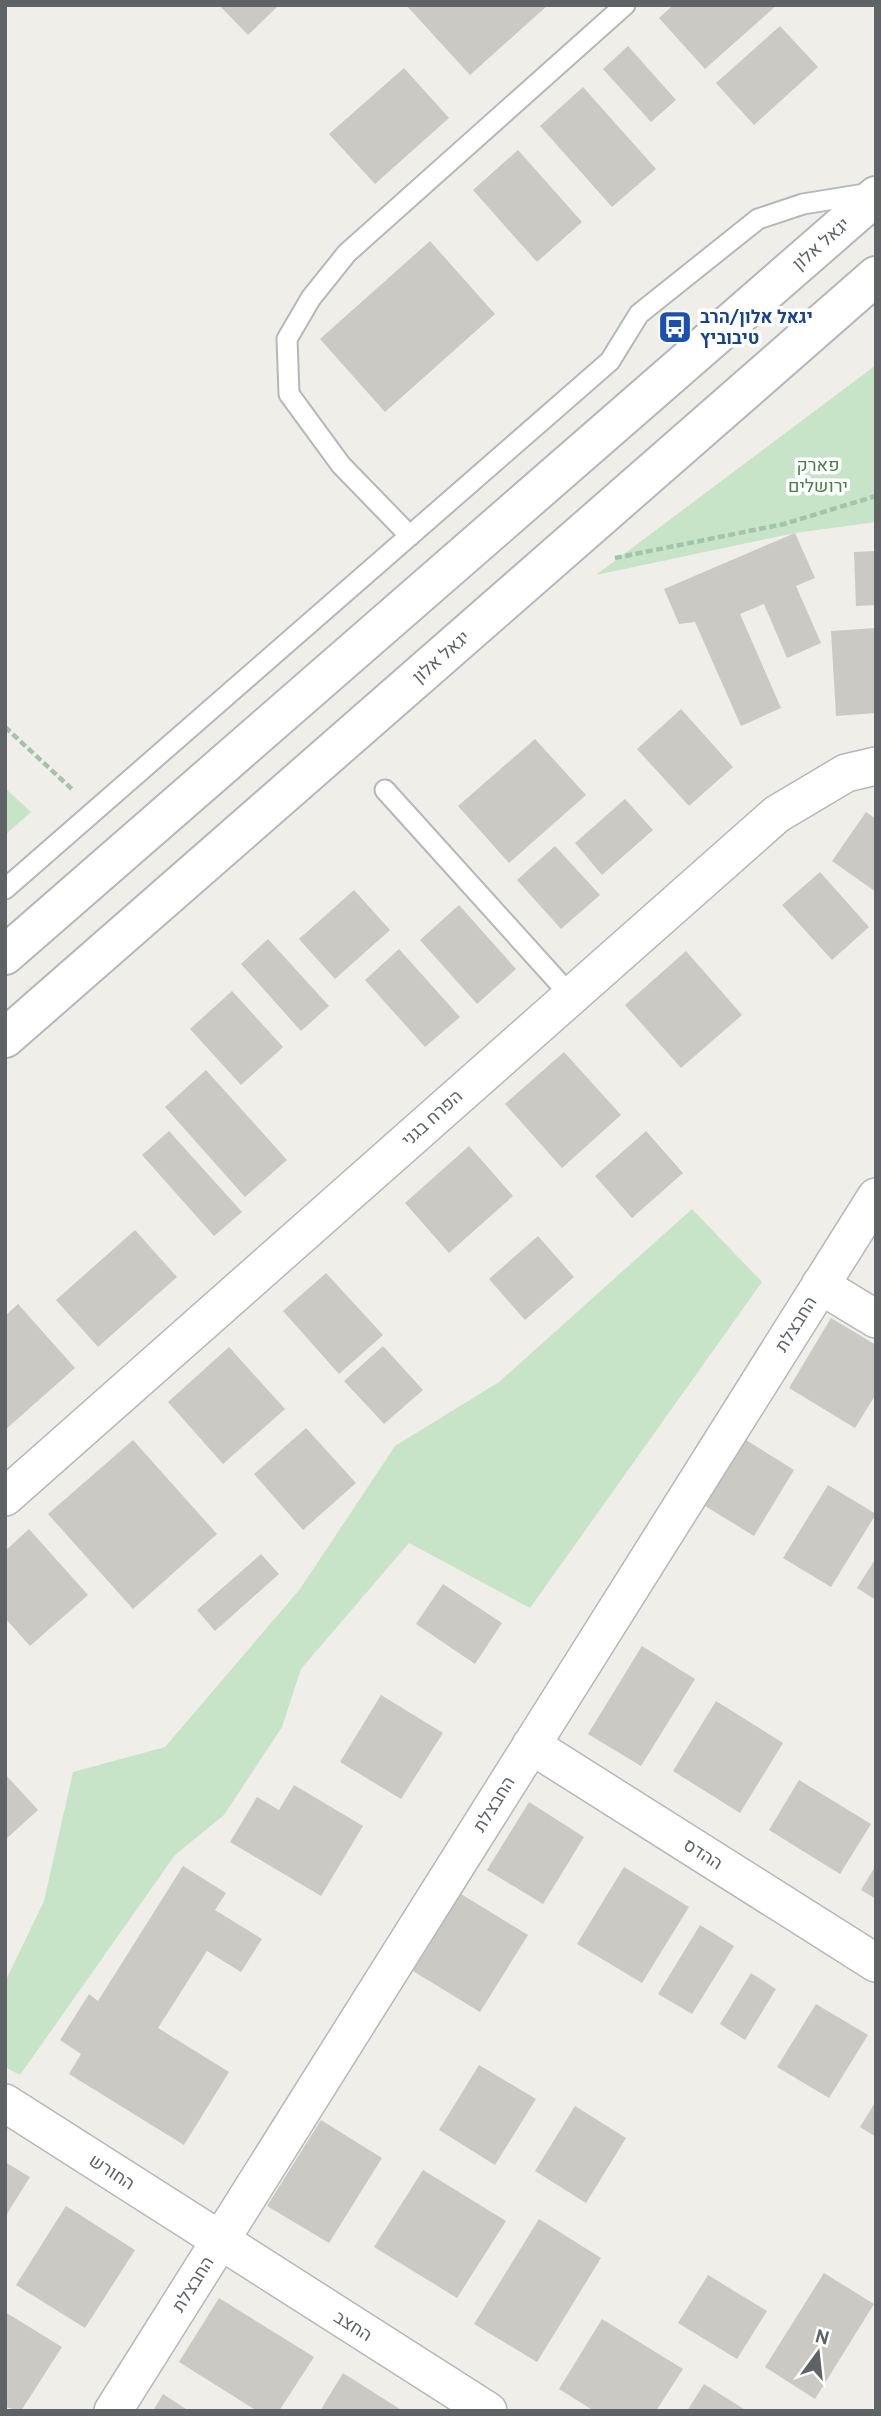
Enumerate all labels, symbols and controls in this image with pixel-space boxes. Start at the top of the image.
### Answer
street label: יגאל אלון [789,214,855,276]
place label: יגאל אלון/הרב טיבוביץ [700,307,813,351]
bus stop icon: יגאל אלון/הרב טיבוביץ [656,308,694,346]
park label: פארק ירושלים [788,455,848,499]
street label: יגאל אלון [409,627,475,689]
street label: הפרח בגני [398,1086,468,1153]
street label: החבצלת [771,1293,823,1357]
street label: החבצלת [469,1773,521,1837]
street label: ההדס [678,1834,726,1876]
street label: החורש [84,2150,138,2197]
street label: החבצלת [168,2253,220,2317]
street label: החצב [329,2307,376,2348]
north arrow [783,2318,853,2388]
text: N [812,2325,832,2352]

